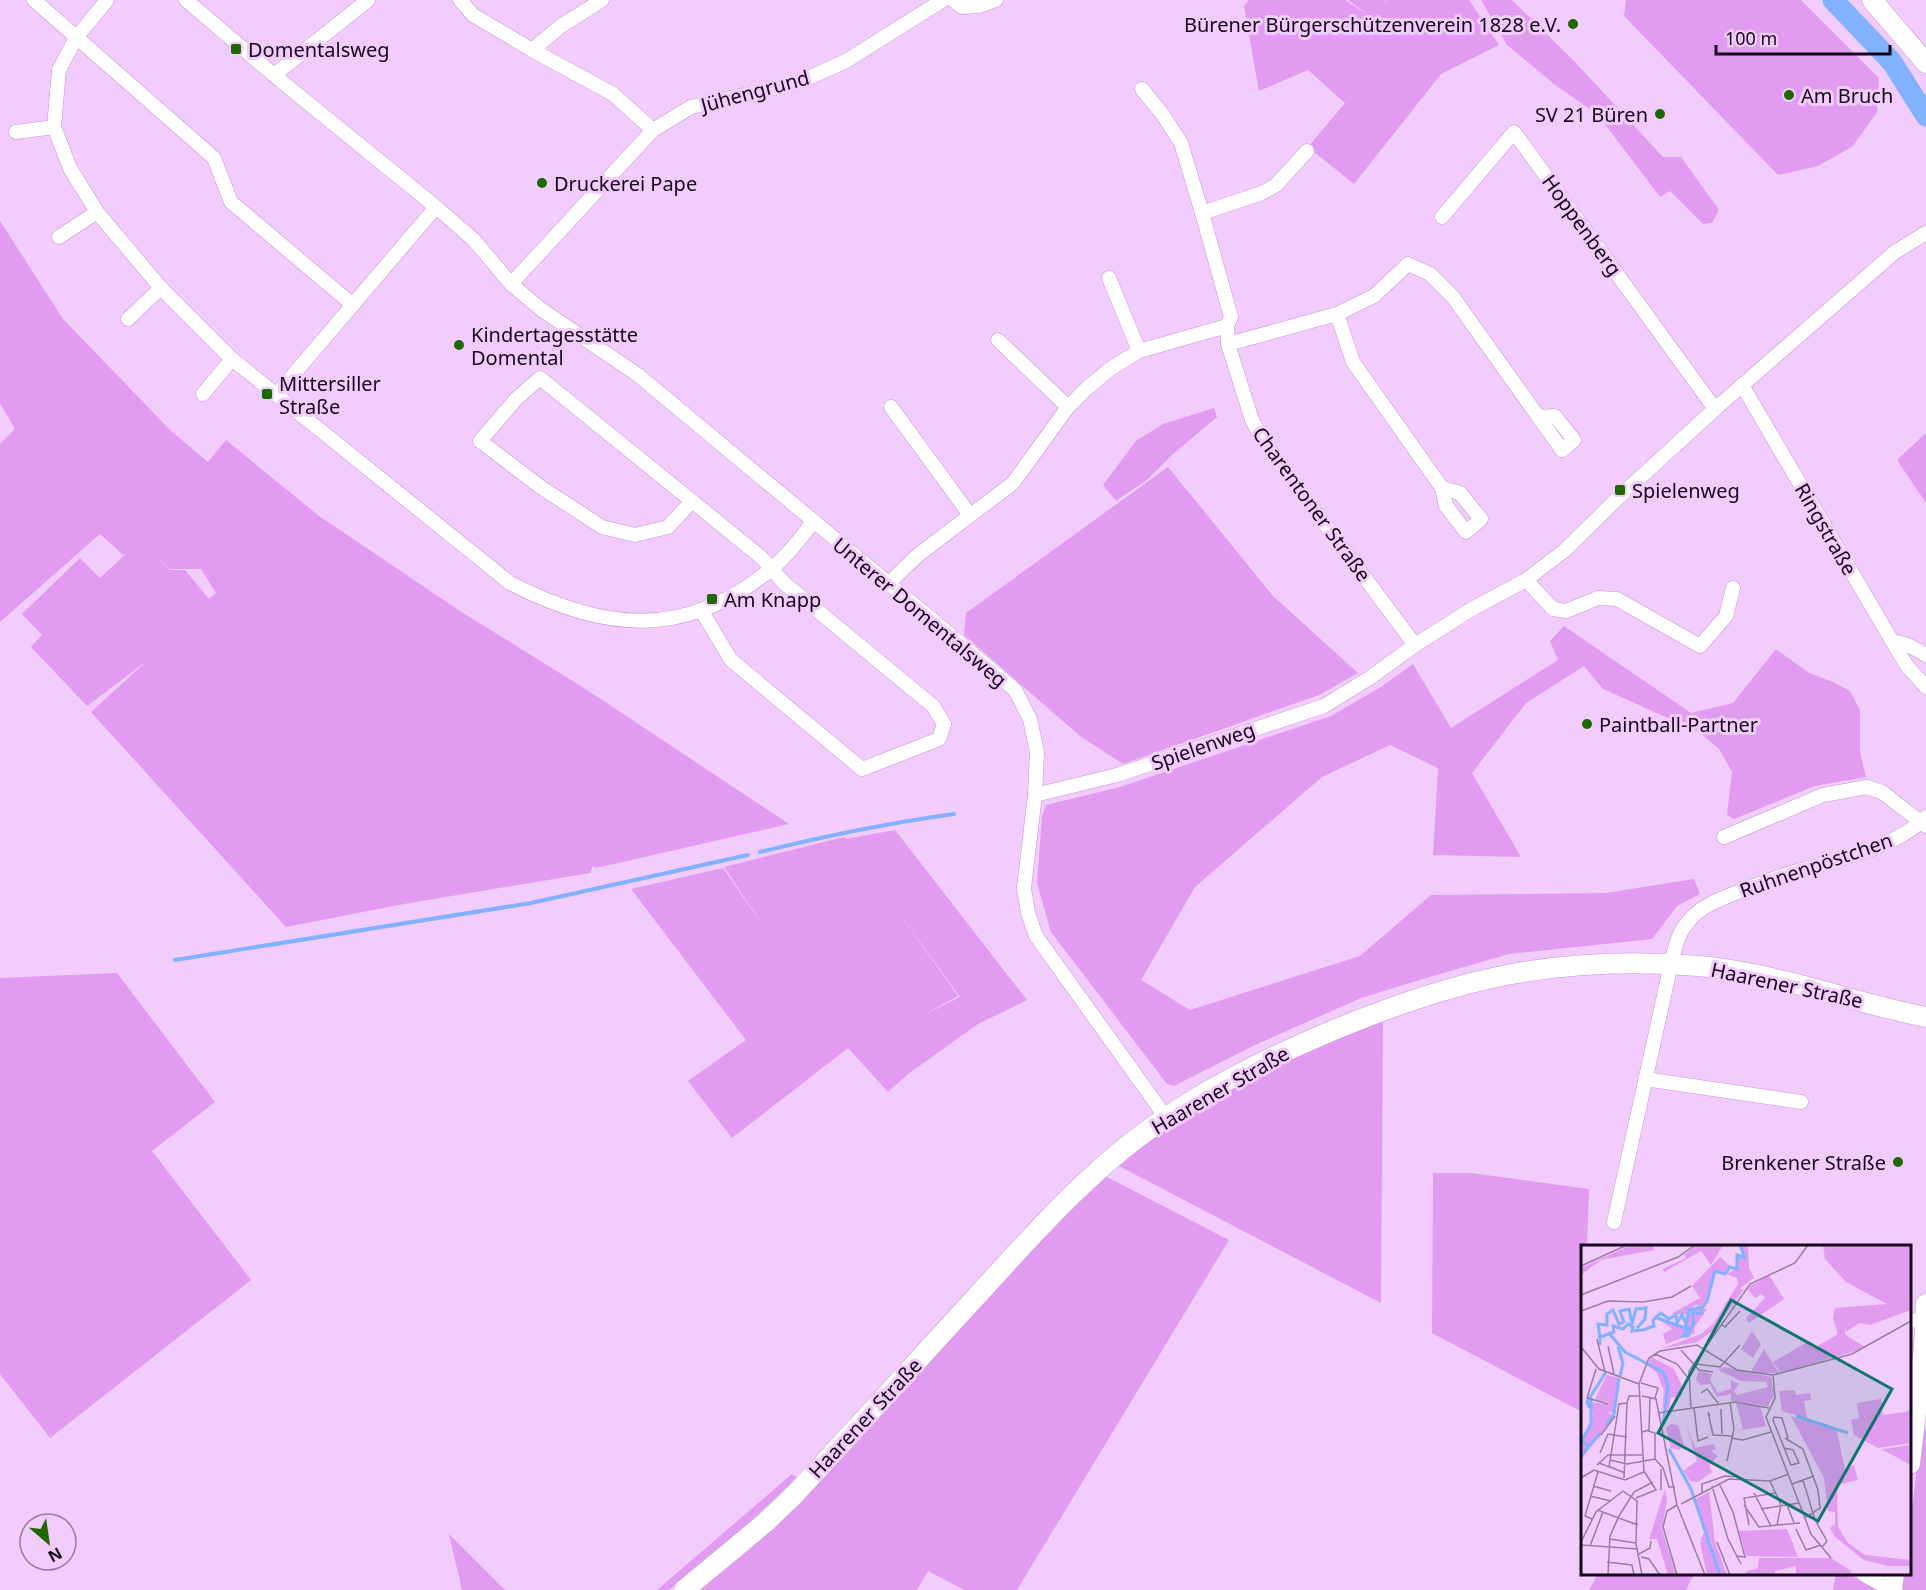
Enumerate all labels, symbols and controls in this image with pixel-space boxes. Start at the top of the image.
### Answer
place label: Bürener Bürgerschützenverein 1828 e.V. [1184,11,1561,38]
marker: Bürener Bürgerschützenverein 1828 e.V. [1566,17,1580,31]
scale bar [1716,18,1890,56]
text: 100 m [1725,26,1777,50]
place label: Domentalsweg [248,36,390,63]
marker: Domentalsweg [229,42,243,56]
street label: Jühengrund [696,64,812,119]
place label: Am Bruch [1801,82,1893,109]
marker: Am Bruch [1782,88,1796,102]
place label: SV 21 Büren [1535,101,1648,128]
marker: SV 21 Büren [1653,107,1667,121]
street label: Hoppenberg [1536,169,1628,281]
place label: Druckerei Pape [554,170,697,197]
marker: Druckerei Pape [535,176,549,190]
place label: Kindertagesstätte Domental [471,321,638,371]
marker: Kindertagesstätte Domental [452,338,466,352]
place label: Mittersiller Straße [279,370,381,420]
marker: Mittersiller Straße [260,387,274,401]
street label: Charentoner Straße [1247,421,1377,587]
place label: Spielenweg [1632,477,1740,504]
street label: Ringstraße [1789,478,1863,580]
marker: Spielenweg [1613,483,1627,497]
street label: Unterer Domentalsweg [827,531,1013,693]
place label: Am Knapp [724,586,821,613]
marker: Am Knapp [705,592,719,606]
place label: Paintball-Partner [1599,711,1758,738]
street label: Spielenweg [1148,716,1258,776]
marker: Paintball-Partner [1580,717,1594,731]
street label: Ruhnenpöstchen [1736,826,1896,904]
street label: Haarener Straße [1709,956,1865,1014]
street label: Haarener Straße [1146,1040,1294,1140]
place label: Brenkener Straße [1721,1149,1886,1176]
marker: Brenkener Straße [1891,1155,1905,1169]
inset map [1581,1245,1911,1575]
street label: Haarener Straße [802,1352,928,1484]
north arrow [18,1512,78,1572]
text: N [44,1542,66,1568]

